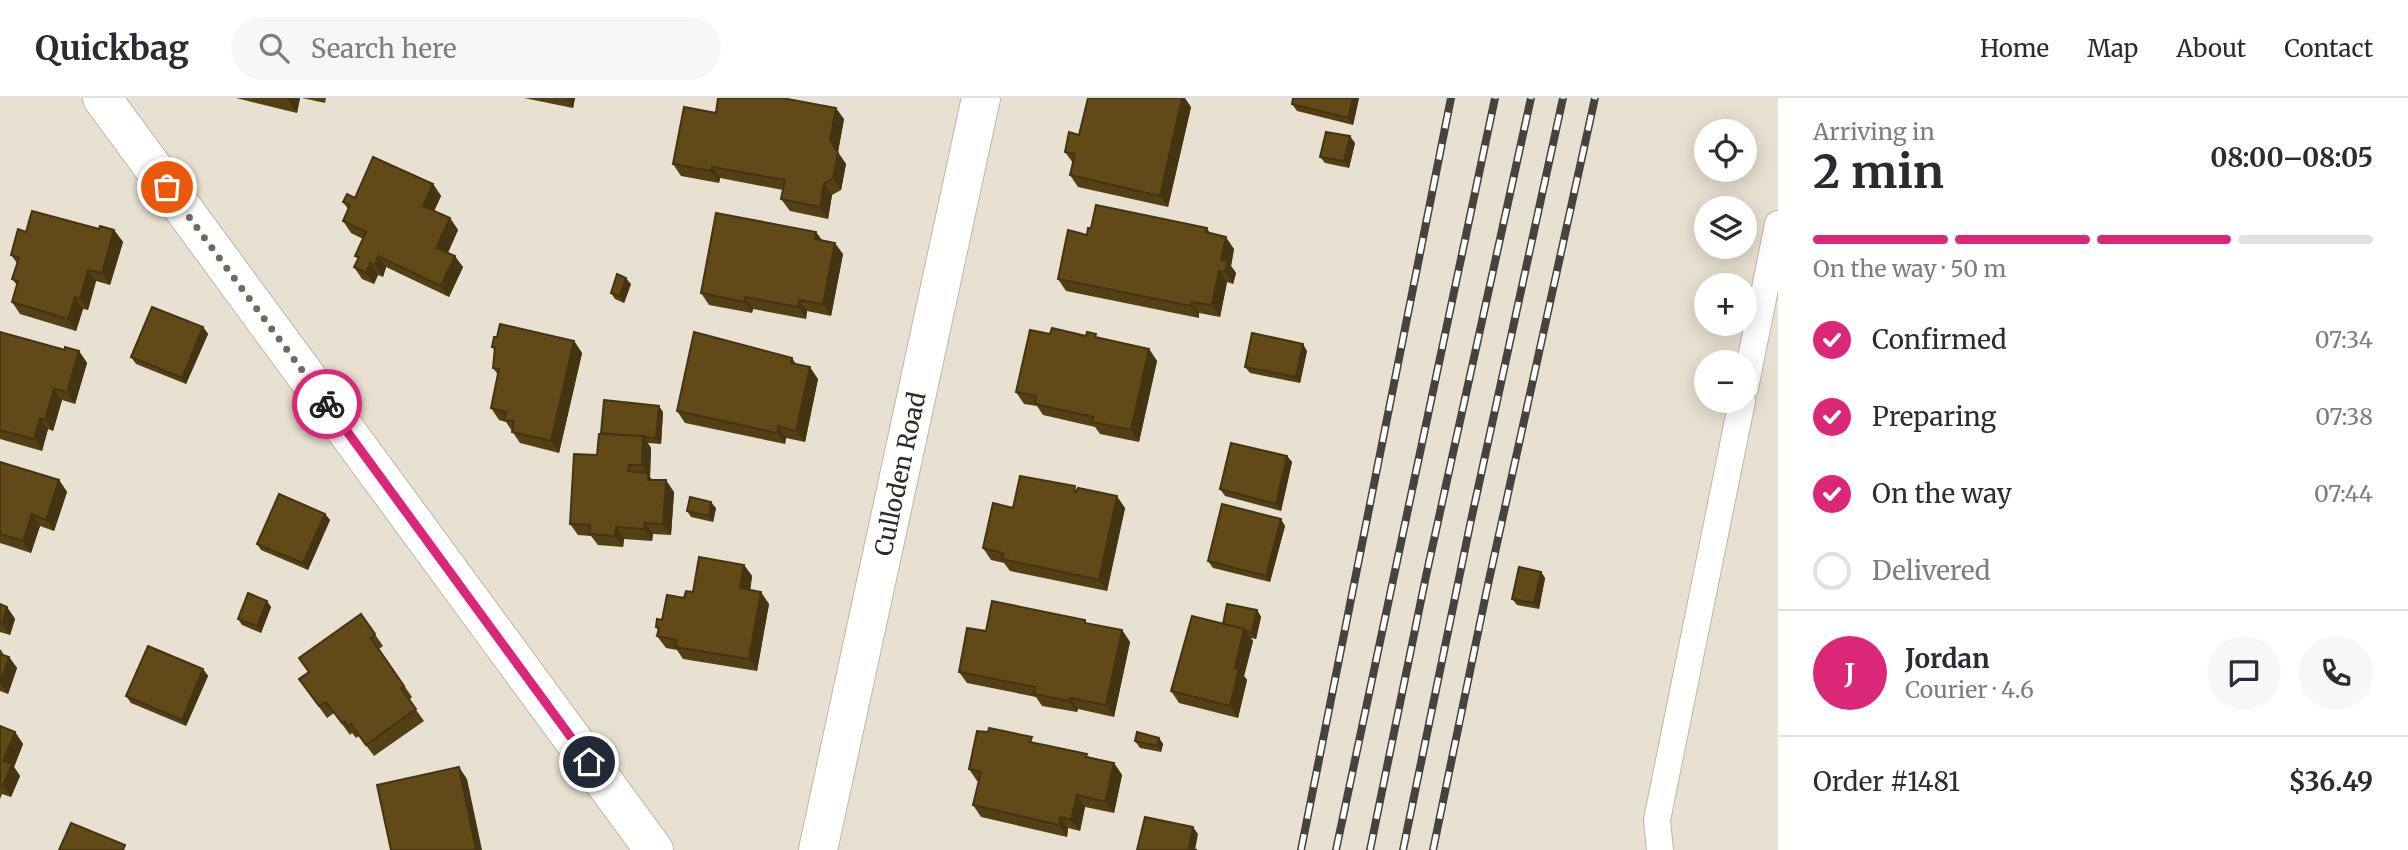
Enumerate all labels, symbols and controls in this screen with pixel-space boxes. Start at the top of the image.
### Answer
search box [231,17,721,80]
text: Quickbag [35,28,189,69]
icon: search [255,29,293,67]
text: Search here [311,32,457,65]
text: Home [1980,33,2049,64]
text: Map [2087,33,2138,64]
text: About [2176,33,2246,64]
text: Contact [2284,33,2373,64]
text: Arriving in [1813,117,1935,146]
map controls [1694,119,1757,413]
button: locate [1694,119,1757,182]
text: 08:00–08:05 [2210,141,2373,174]
text: 2 min [1813,143,1944,201]
pin [137,157,197,217]
icon: bag [148,168,186,206]
button: layers [1694,196,1757,259]
text: On the way · 50 m [1813,254,2006,283]
button: + [1694,273,1757,336]
icon: check [1813,321,1851,359]
text: Confirmed [1872,323,2007,356]
text: 07:34 [2315,325,2373,354]
button: − [1694,350,1757,413]
courier [292,369,362,439]
icon: bike [308,385,346,423]
street label: Culloden Road [868,389,932,559]
icon: check [1813,398,1851,436]
text: Preparing [1872,400,1996,433]
text: 07:38 [2315,402,2373,431]
icon: check [1813,475,1851,513]
text: On the way [1872,477,2012,510]
text: 07:44 [2314,479,2373,508]
text: Delivered [1872,554,1991,587]
button: chat [2207,636,2281,710]
button: phone [2299,636,2373,710]
text: Jordan [1905,642,1990,675]
text: J [1845,657,1855,690]
text: Courier · 4.6 [1905,675,2034,704]
pin [559,732,619,792]
icon: home [570,743,608,781]
text: Order #1481 [1813,765,1960,798]
text: $36.49 [2288,765,2373,798]

